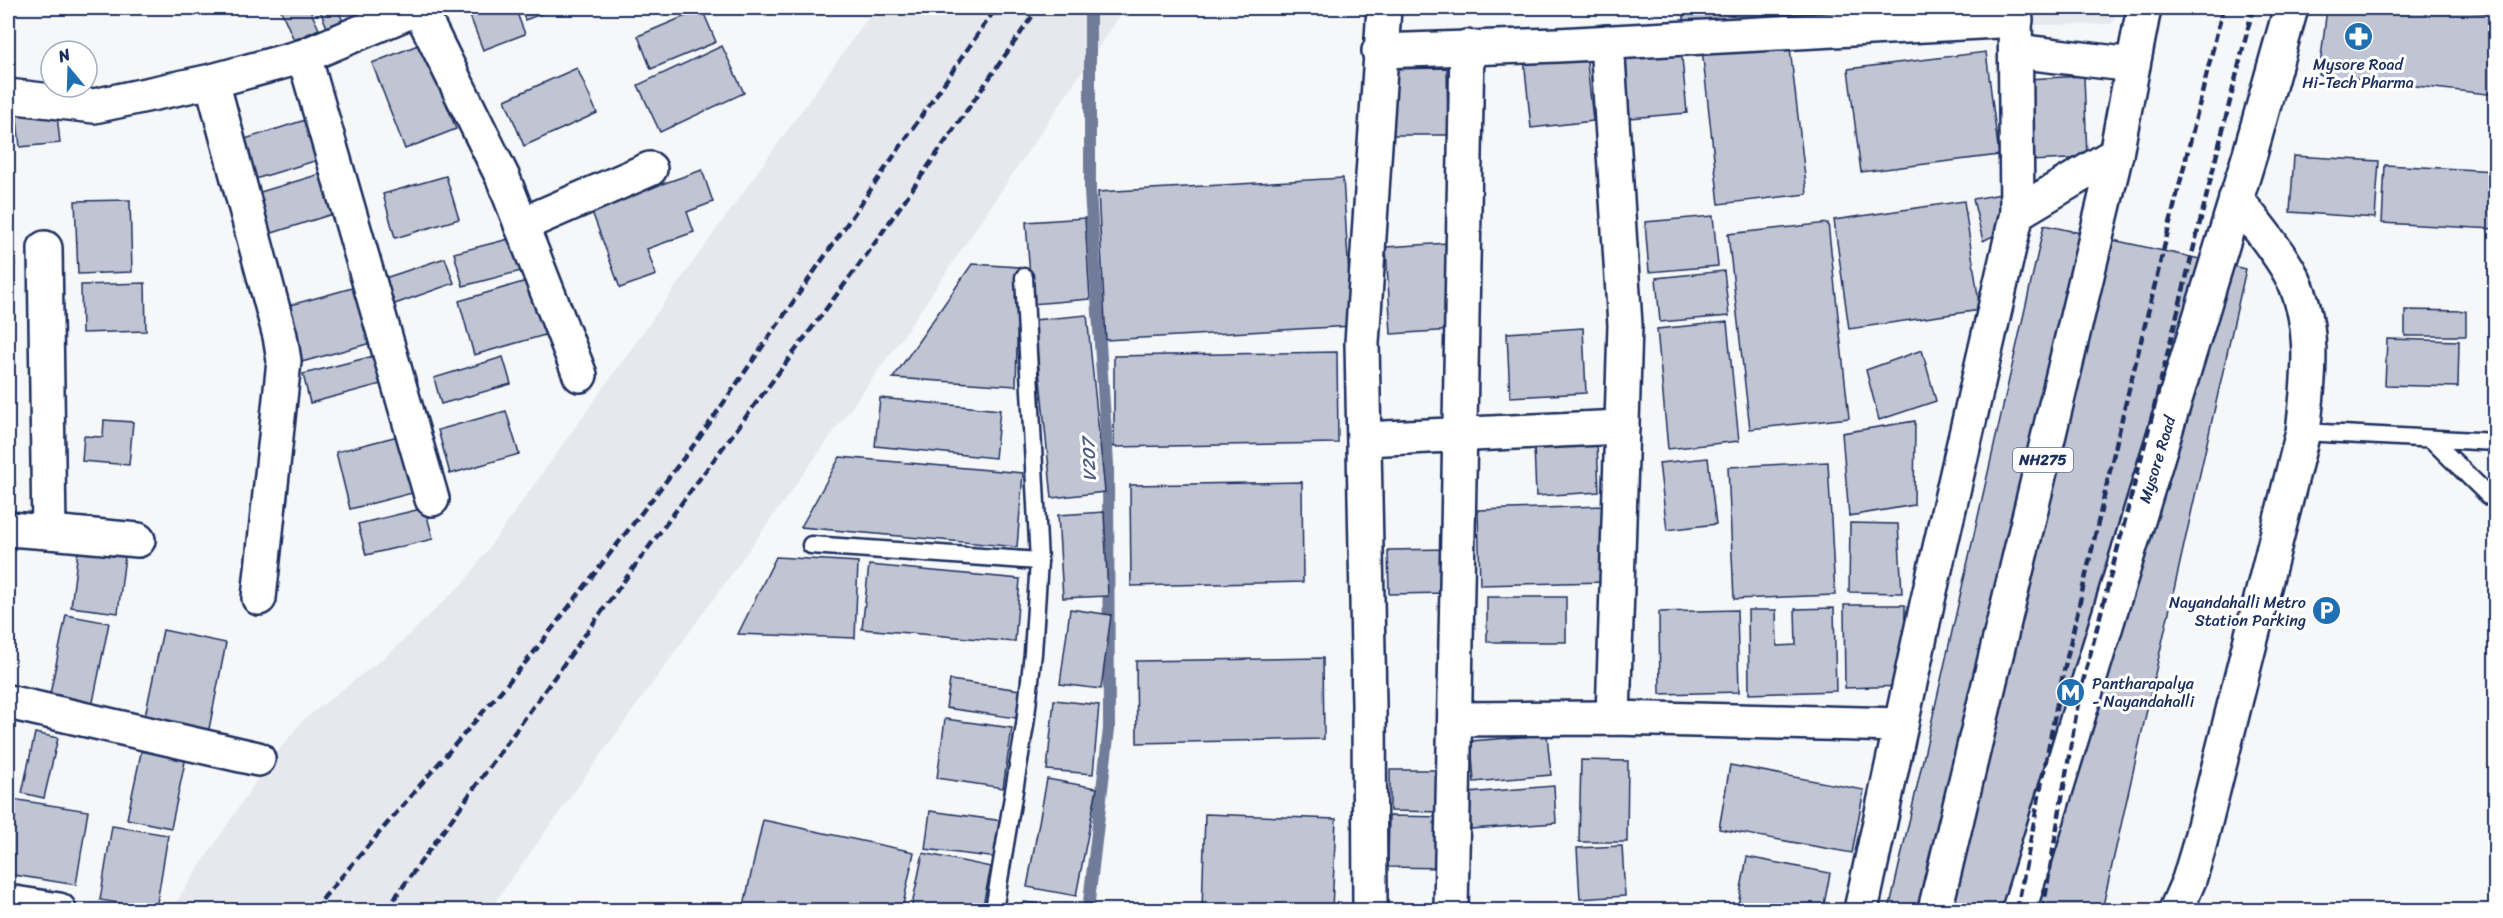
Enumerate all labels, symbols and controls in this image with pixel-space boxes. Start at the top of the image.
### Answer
pharmacy icon: Mysore Road Hi-Tech Pharma [2342,20,2374,52]
north arrow [39,39,99,99]
text: N [53,39,75,71]
place label: Mysore Road Hi-Tech Pharma [2302,50,2414,97]
street label: Mysore Road [2130,411,2185,507]
water label: V207 [1072,433,1106,482]
road number: NH275 [2013,448,2073,472]
place label: Nayandahalli Metro Station Parking [2169,588,2306,635]
parking icon: Nayandahalli Metro Station Parking [2311,595,2343,627]
place label: Pantharapalya - Nayandahalli [2092,669,2195,716]
metro station icon: Pantharapalya - Nayandahalli [2055,676,2087,708]

